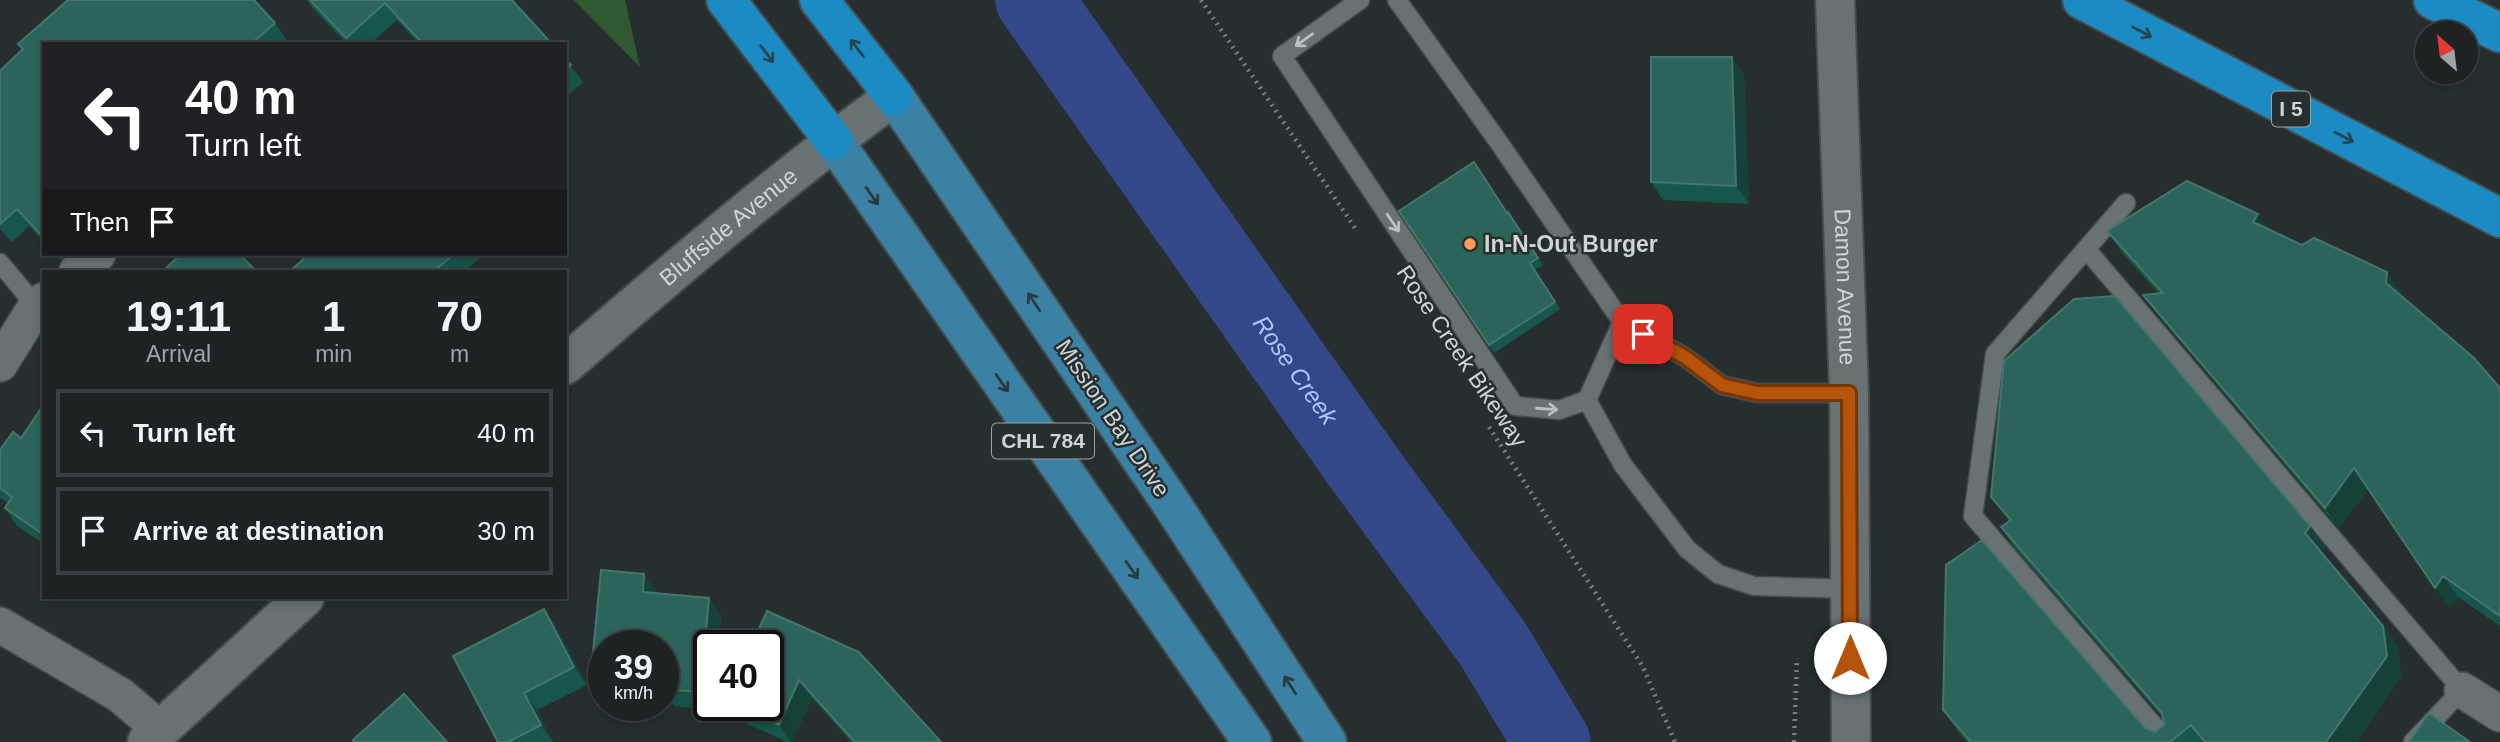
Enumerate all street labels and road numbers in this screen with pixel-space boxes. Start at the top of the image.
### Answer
road number: I 5 [2272,92,2310,126]
street label: Bluffside Avenue [654,162,802,291]
street label: Damon Avenue [1829,208,1861,366]
street label: Rose Creek Bikeway [1392,260,1533,452]
street label: Mission Bay Drive [1051,334,1175,502]
road number: CHL 784 [992,424,1094,458]

